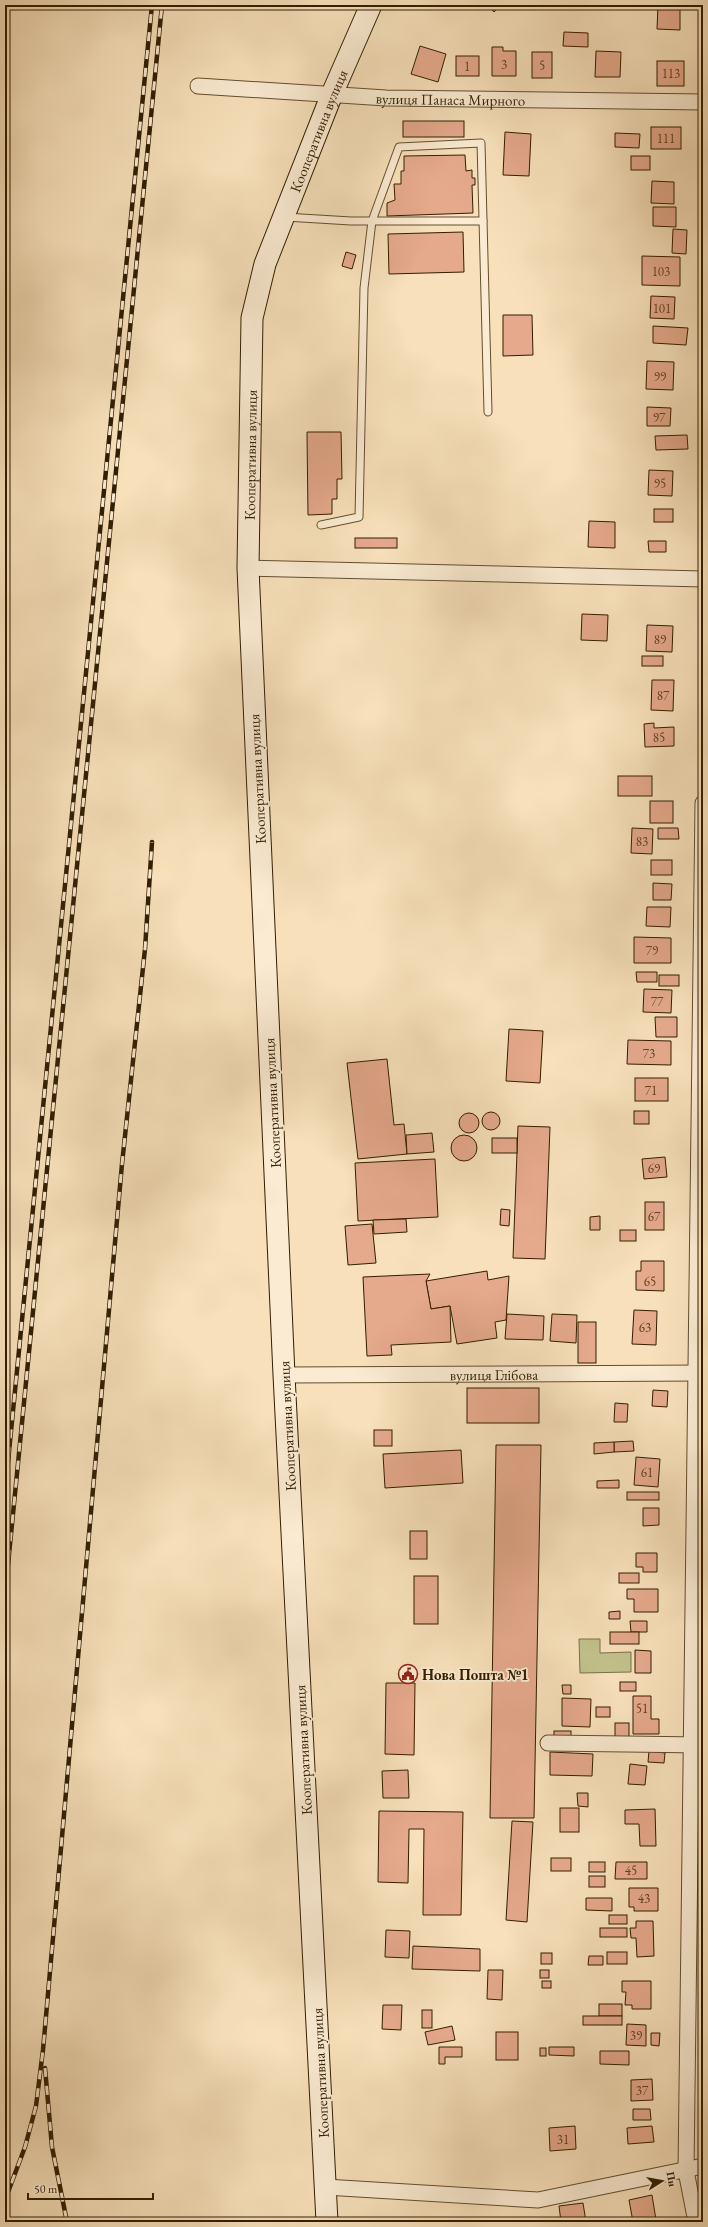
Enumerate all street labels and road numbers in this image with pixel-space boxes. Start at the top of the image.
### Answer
street label: Кооперативна вулиця [285,66,351,195]
street label: вулиця Панаса Мирного [375,88,525,109]
street label: Кооперативна вулиця [239,389,260,520]
street label: Кооперативна вулиця [244,713,270,845]
street label: Кооперативна вулиця [259,1037,285,1169]
street label: Кооперативна вулиця [274,1360,300,1492]
street label: вулиця Глібова [450,1364,538,1384]
street label: Кооперативна вулиця [290,1684,316,1816]
street label: Кооперативна вулиця [307,2007,333,2139]

